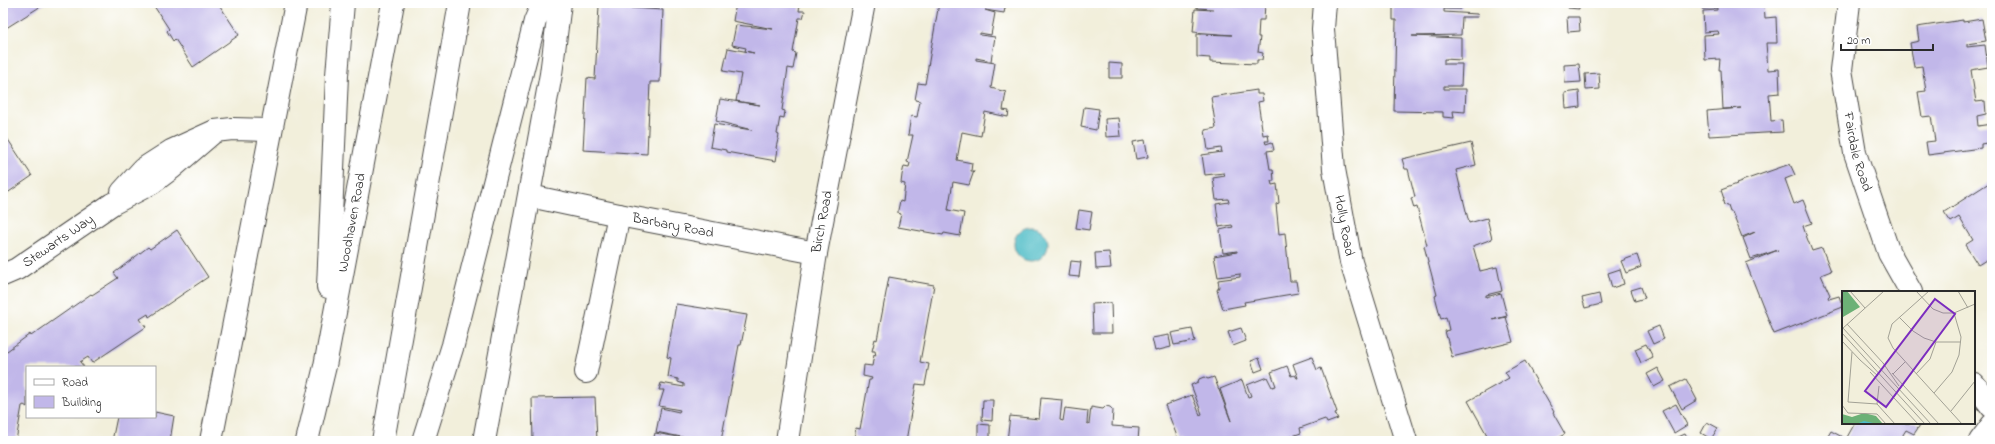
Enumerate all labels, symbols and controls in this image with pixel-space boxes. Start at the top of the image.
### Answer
scale bar [1841,26,1933,52]
text: 20 m [1847,32,1870,50]
street label: Fairdale Road [1838,109,1878,194]
street label: Woodhaven Road [332,171,371,274]
street label: Birch Road [806,189,838,256]
street label: Holly Road [1328,193,1360,258]
street label: Barbary Road [630,207,716,244]
street label: Stewarts Way [18,209,99,273]
inset map [1842,291,1975,424]
legend [26,366,156,418]
text: Road [62,374,88,392]
text: Building [61,394,101,413]

